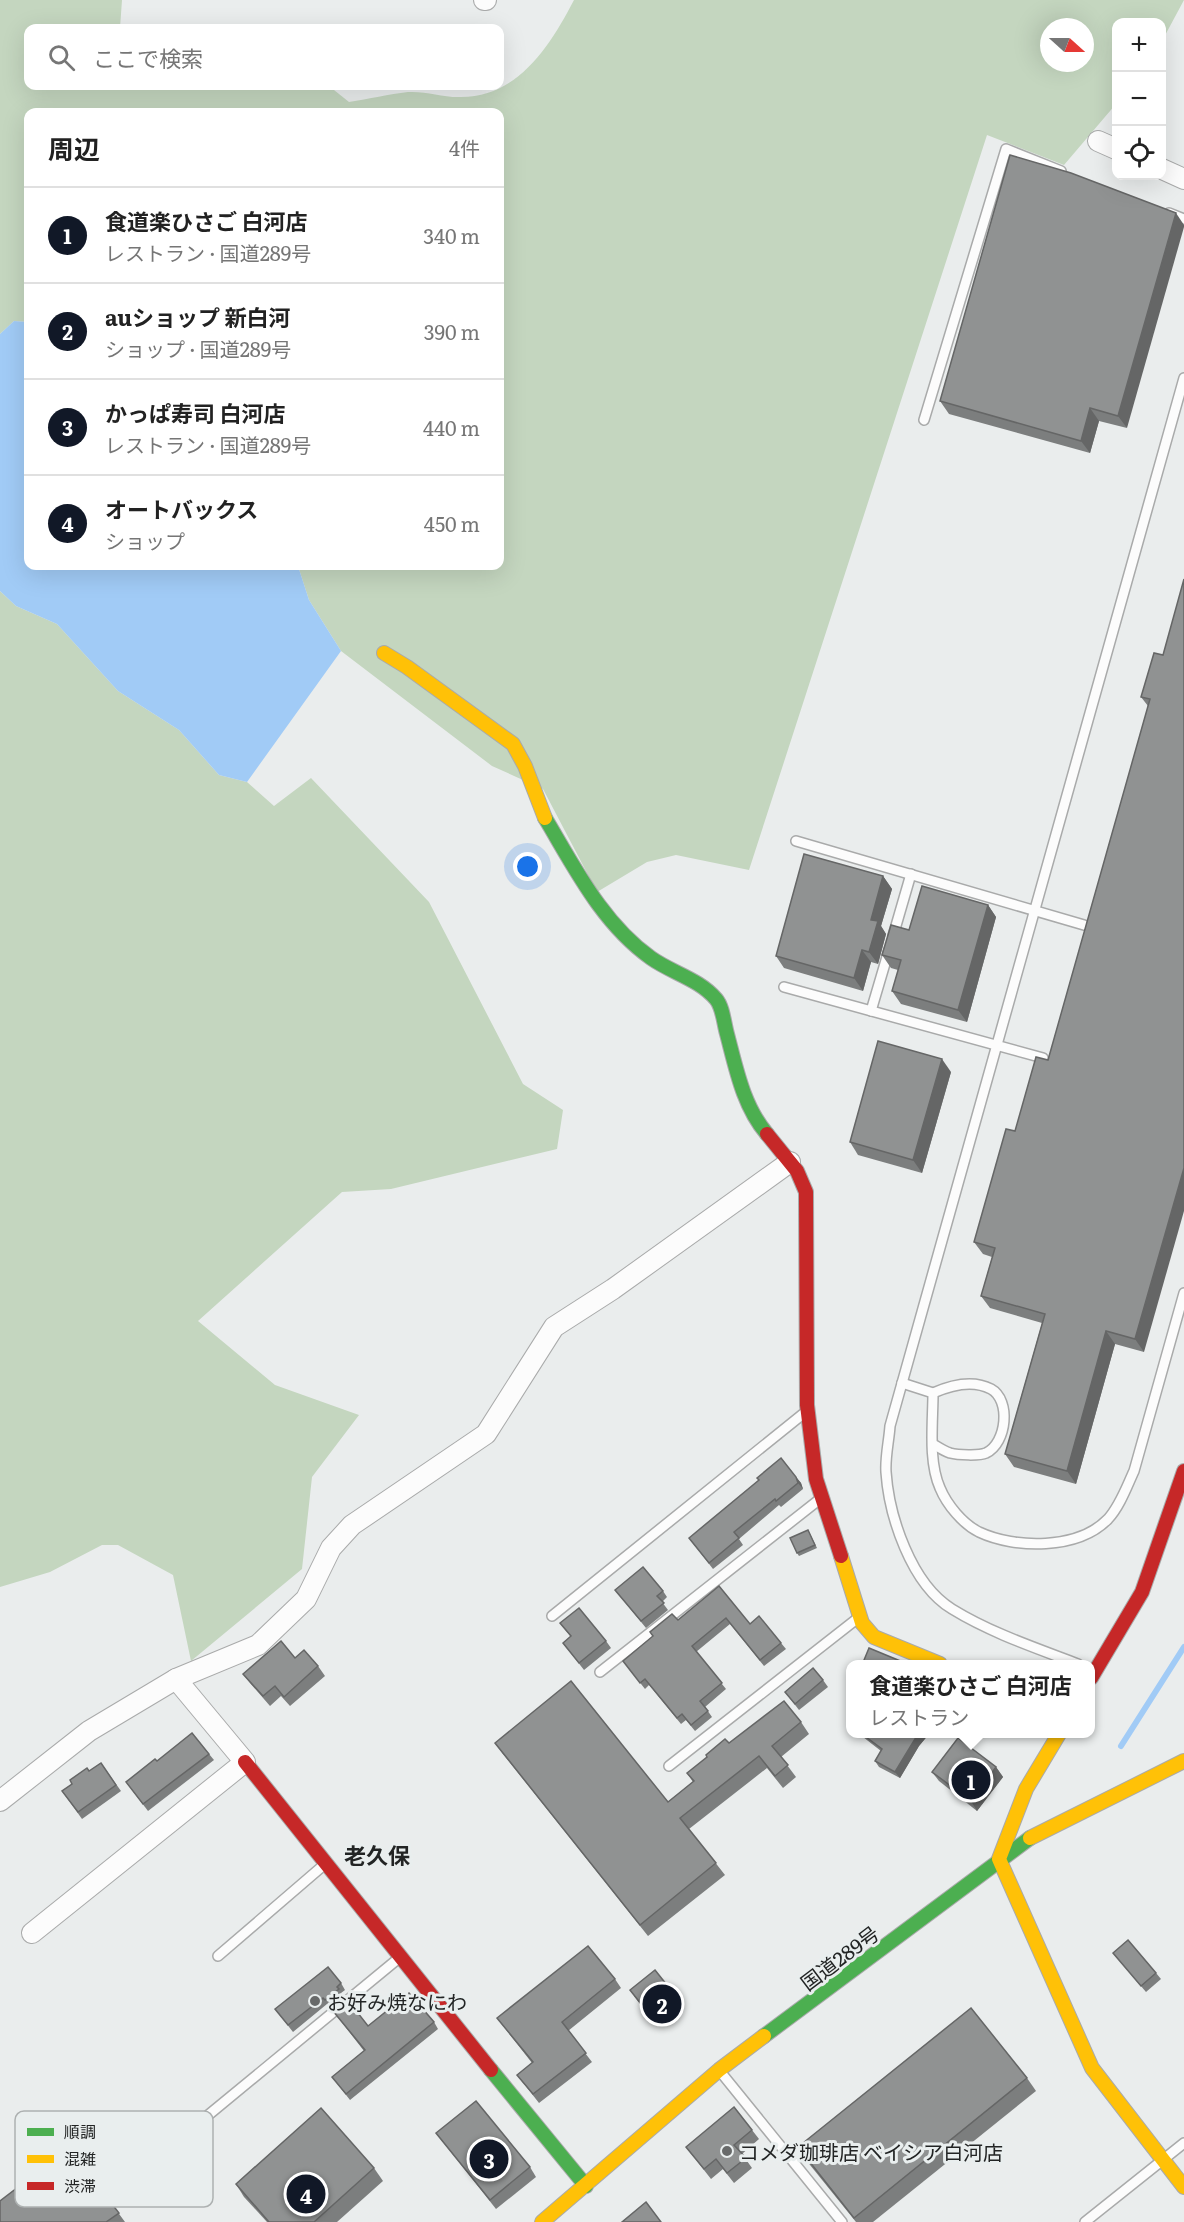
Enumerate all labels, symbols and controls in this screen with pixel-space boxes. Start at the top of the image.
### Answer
north arrow [1040,18,1094,72]
map controls [1112,18,1166,180]
button: + [1112,18,1166,72]
search box [24,24,504,90]
icon: search [45,41,78,74]
text: ここで検索 [93,41,203,74]
button: − [1112,72,1166,126]
button: locate [1112,126,1166,180]
text: 周辺 [48,128,100,167]
text: 4件 [449,132,480,162]
text: 食道楽ひさご 白河店 [105,204,307,237]
text: 1 [63,220,72,250]
text: 340 m [423,220,480,250]
text: レストラン · 国道289号 [105,237,311,267]
text: auショップ 新白河 [105,300,291,333]
text: 2 [62,316,73,346]
text: 390 m [424,316,480,346]
text: ショップ · 国道289号 [105,333,291,363]
text: かっぱ寿司 白河店 [105,396,285,429]
text: 3 [62,412,73,442]
text: 440 m [423,412,480,442]
text: レストラン · 国道289号 [105,429,311,459]
text: オートバックス [105,492,258,525]
text: 4 [61,508,74,538]
text: 450 m [424,508,480,538]
text: ショップ [105,525,185,555]
your location [513,852,542,881]
popup [846,1660,1095,1738]
text: 食道楽ひさご 白河店 [869,1668,1072,1701]
text: レストラン [869,1701,969,1731]
pin: 1 [952,1758,990,1802]
district label: 老久保 [344,1838,410,1871]
street label: 国道289号 [793,1917,885,1997]
pin: 2 [642,1982,682,2026]
place label: お好み焼なにわ [327,1986,467,2016]
marker: お好み焼なにわ [308,1994,322,2008]
legend [15,2111,213,2207]
text: 順調 [64,2119,96,2143]
pin: 3 [470,2136,508,2182]
place label: コメダ珈琲店 ベイシア白河店 [739,2136,1003,2166]
marker: コメダ珈琲店 ベイシア白河店 [720,2144,734,2158]
text: 混雑 [64,2146,96,2170]
pin: 4 [286,2172,326,2216]
text: 渋滞 [64,2173,96,2197]

